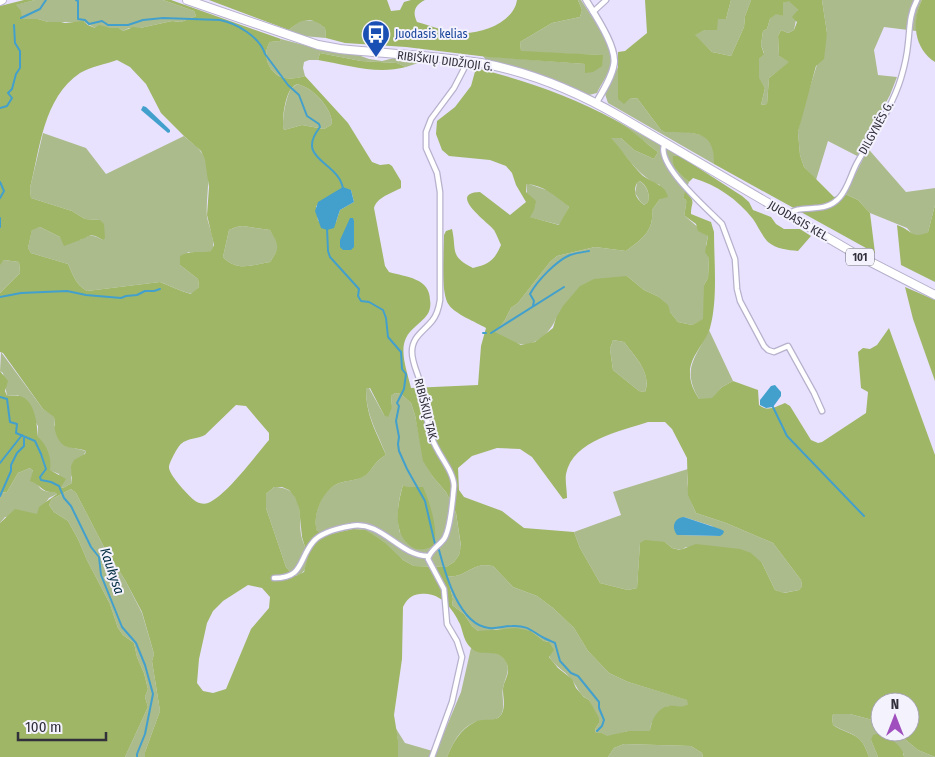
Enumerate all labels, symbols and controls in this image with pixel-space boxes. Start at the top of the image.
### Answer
bus stop icon: Juodasis kelias [361,19,391,58]
place label: Juodasis kelias [395,27,468,41]
street label: RIBIŠKIŲ DIDŽIOJI G. [396,47,494,74]
street label: DILGYNĖS G. [855,98,897,157]
street label: JUODASIS KEL. [766,198,833,244]
road number: 101 [846,248,874,266]
street label: RIBIŠKIŲ TAK. [411,377,442,444]
water label: Kaukysa [96,546,128,596]
north arrow [870,692,920,742]
text: N [891,696,899,713]
scale bar [18,710,105,742]
text: 100 m [25,718,62,736]

